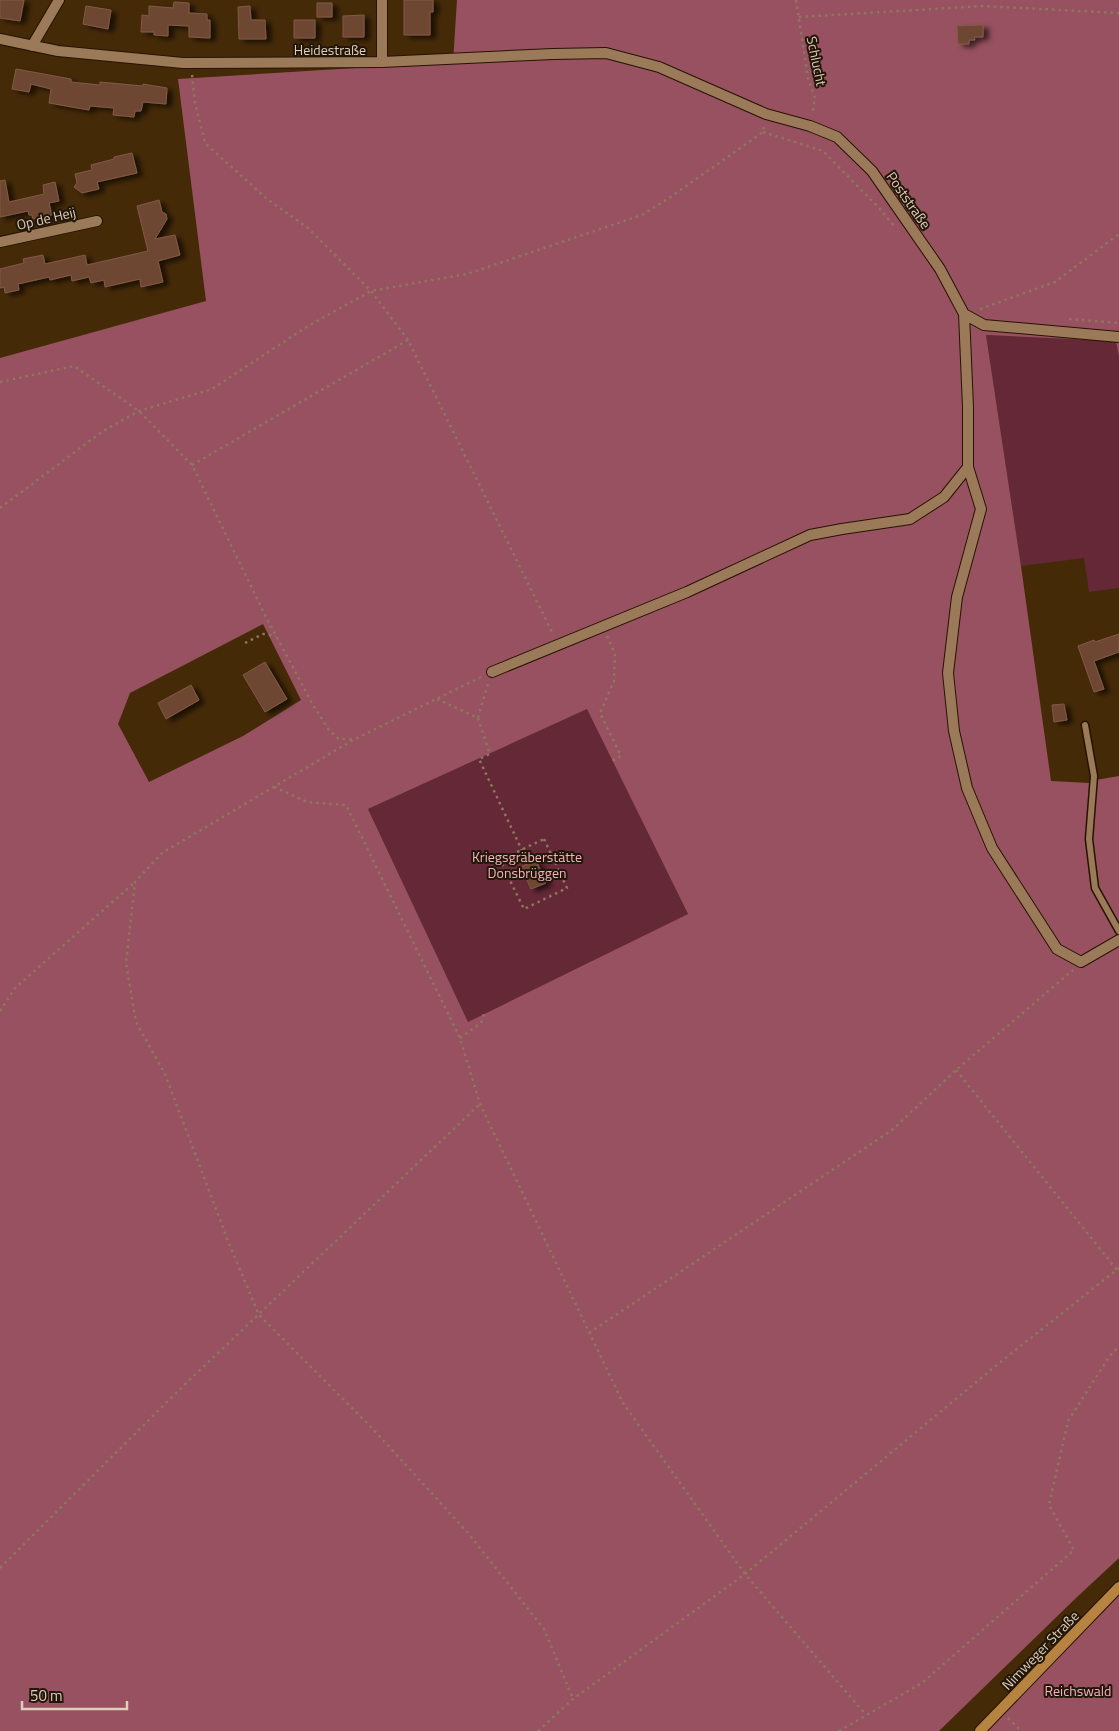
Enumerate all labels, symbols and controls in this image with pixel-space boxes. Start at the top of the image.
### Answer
street label: Schlucht [801,34,833,88]
street label: Heidestraße [294,39,366,60]
street label: Poststraße [882,167,936,233]
street label: Op de Heij [14,201,78,235]
park label: Kriegsgräberstätte Donsbrüggen [472,846,582,883]
street label: Nimweger Straße [997,1606,1083,1694]
scale bar [22,1678,128,1710]
park label: Reichswald [1045,1680,1111,1701]
text: 50 m [30,1684,63,1707]

